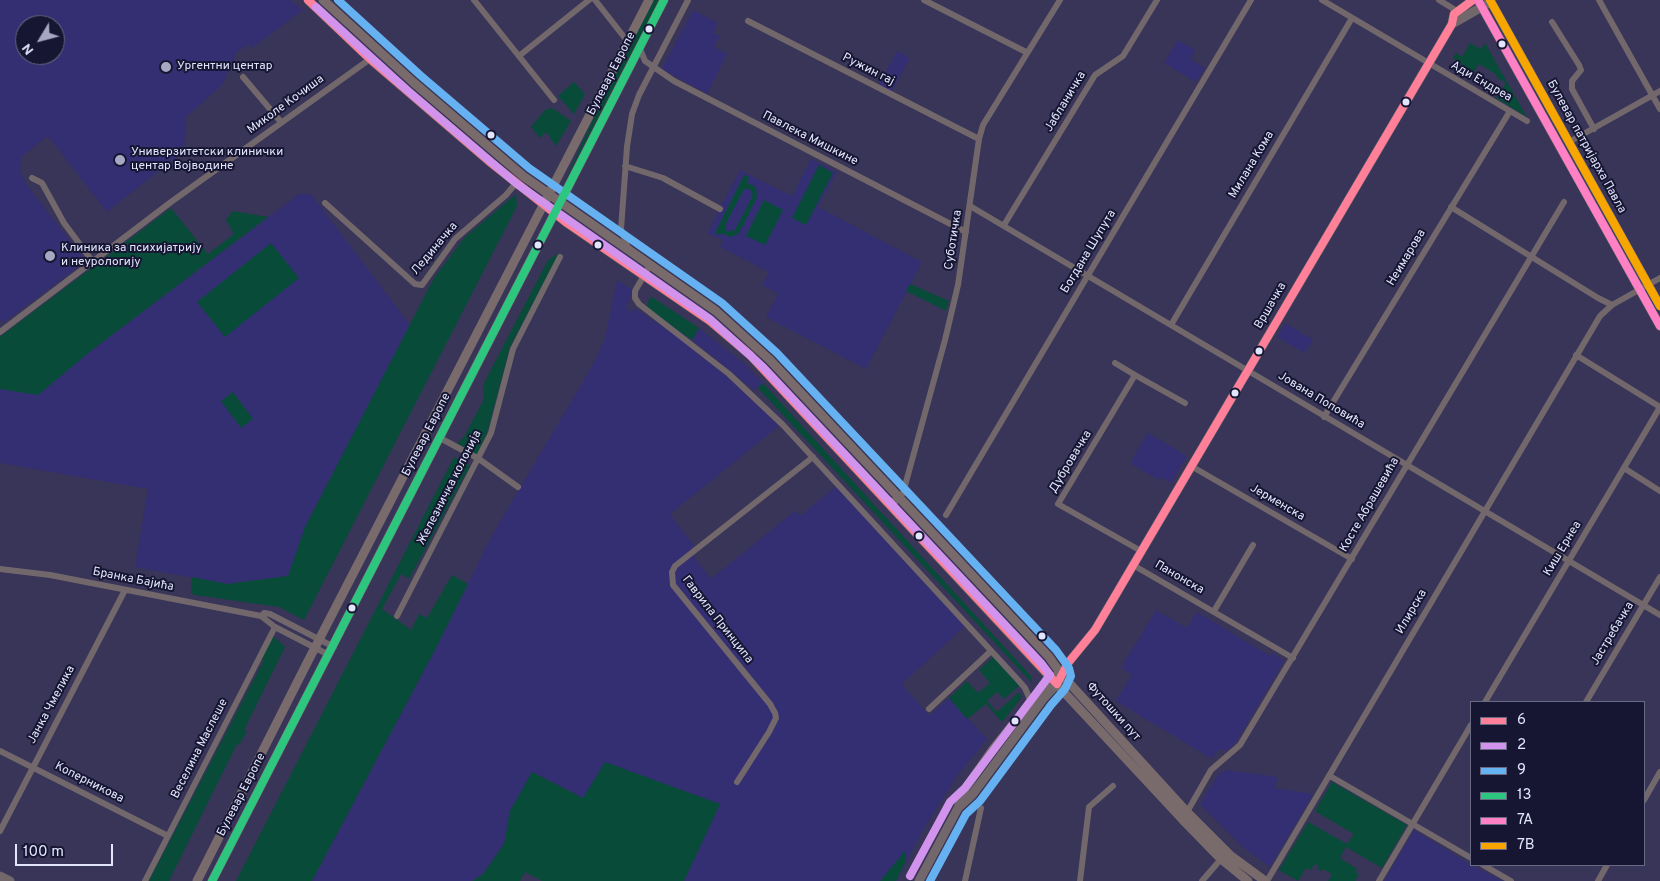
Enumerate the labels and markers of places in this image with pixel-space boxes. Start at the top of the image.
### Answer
unlabelled marker [644,24,654,34]
unlabelled marker [1497,39,1507,49]
marker: Ургентни центар [159,60,173,74]
place label: Ургентни центар [177,60,273,74]
unlabelled marker [1401,97,1411,107]
unlabelled marker [486,130,496,140]
place label: Универзитетски клинички центар Војводине [131,146,283,174]
marker: Универзитетски клинички центар Војводине [113,153,127,167]
unlabelled marker [533,240,543,250]
unlabelled marker [593,240,603,250]
place label: Клиника за психијатрију и неурологију [61,242,202,270]
marker: Клиника за психијатрију и неурологију [43,249,57,263]
unlabelled marker [1254,346,1264,356]
unlabelled marker [1230,388,1240,398]
unlabelled marker [914,531,924,541]
unlabelled marker [347,603,357,613]
unlabelled marker [1037,631,1047,641]
unlabelled marker [1010,716,1020,726]

